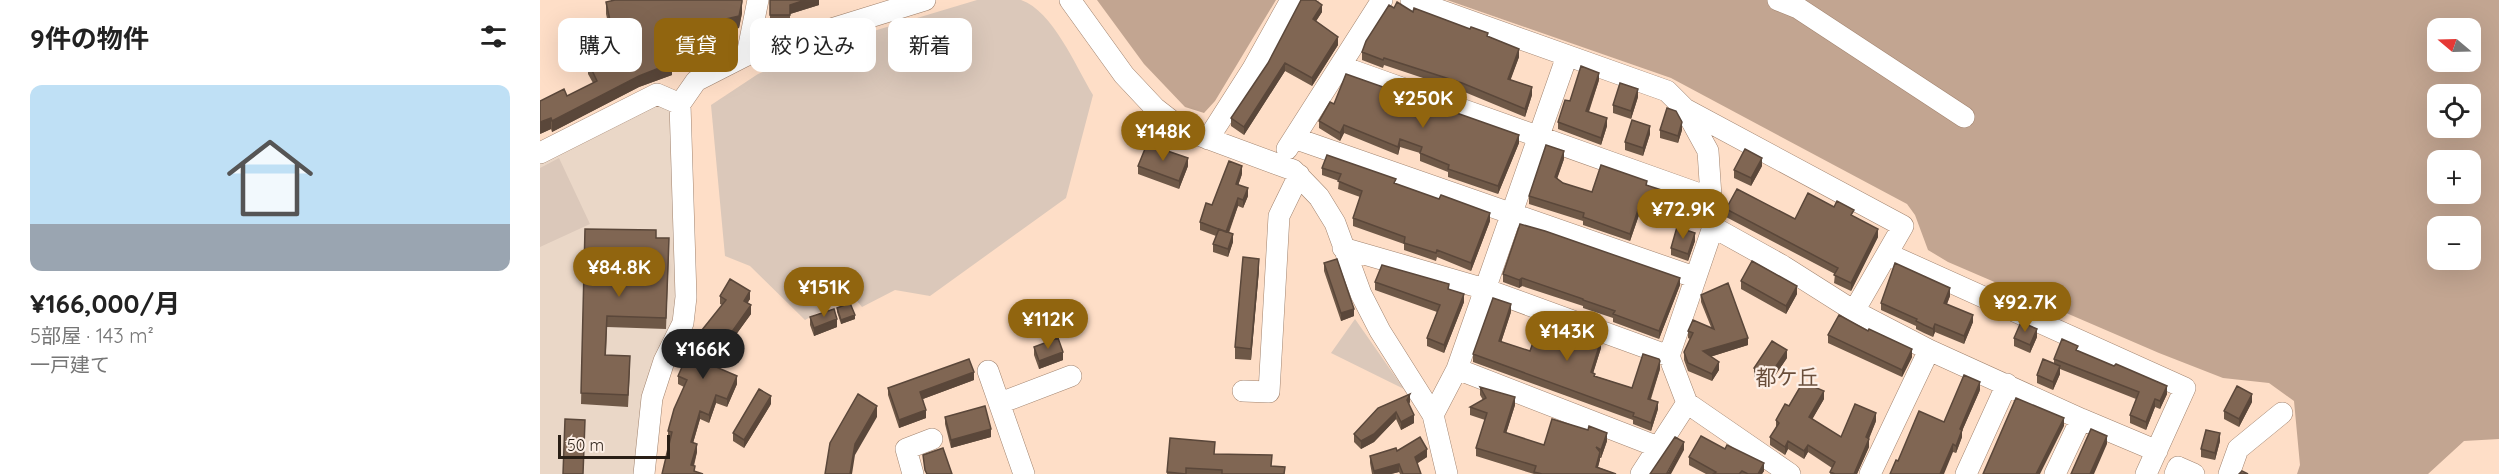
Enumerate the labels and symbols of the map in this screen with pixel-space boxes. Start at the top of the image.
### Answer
north arrow [2427,18,2481,72]
pin: ¥250K [1381,78,1465,129]
pin: ¥148K [1121,111,1205,162]
pin: ¥72.9K [1634,189,1732,240]
pin: ¥84.8K [570,247,668,298]
pin: ¥151K [782,267,866,318]
pin: ¥92.7K [1976,282,2074,333]
pin: ¥112K [1006,299,1090,350]
pin: ¥143K [1525,311,1609,362]
pin: ¥166K [661,329,745,380]
district label: 都ケ丘 [1756,364,1819,390]
scale bar [558,432,670,460]

